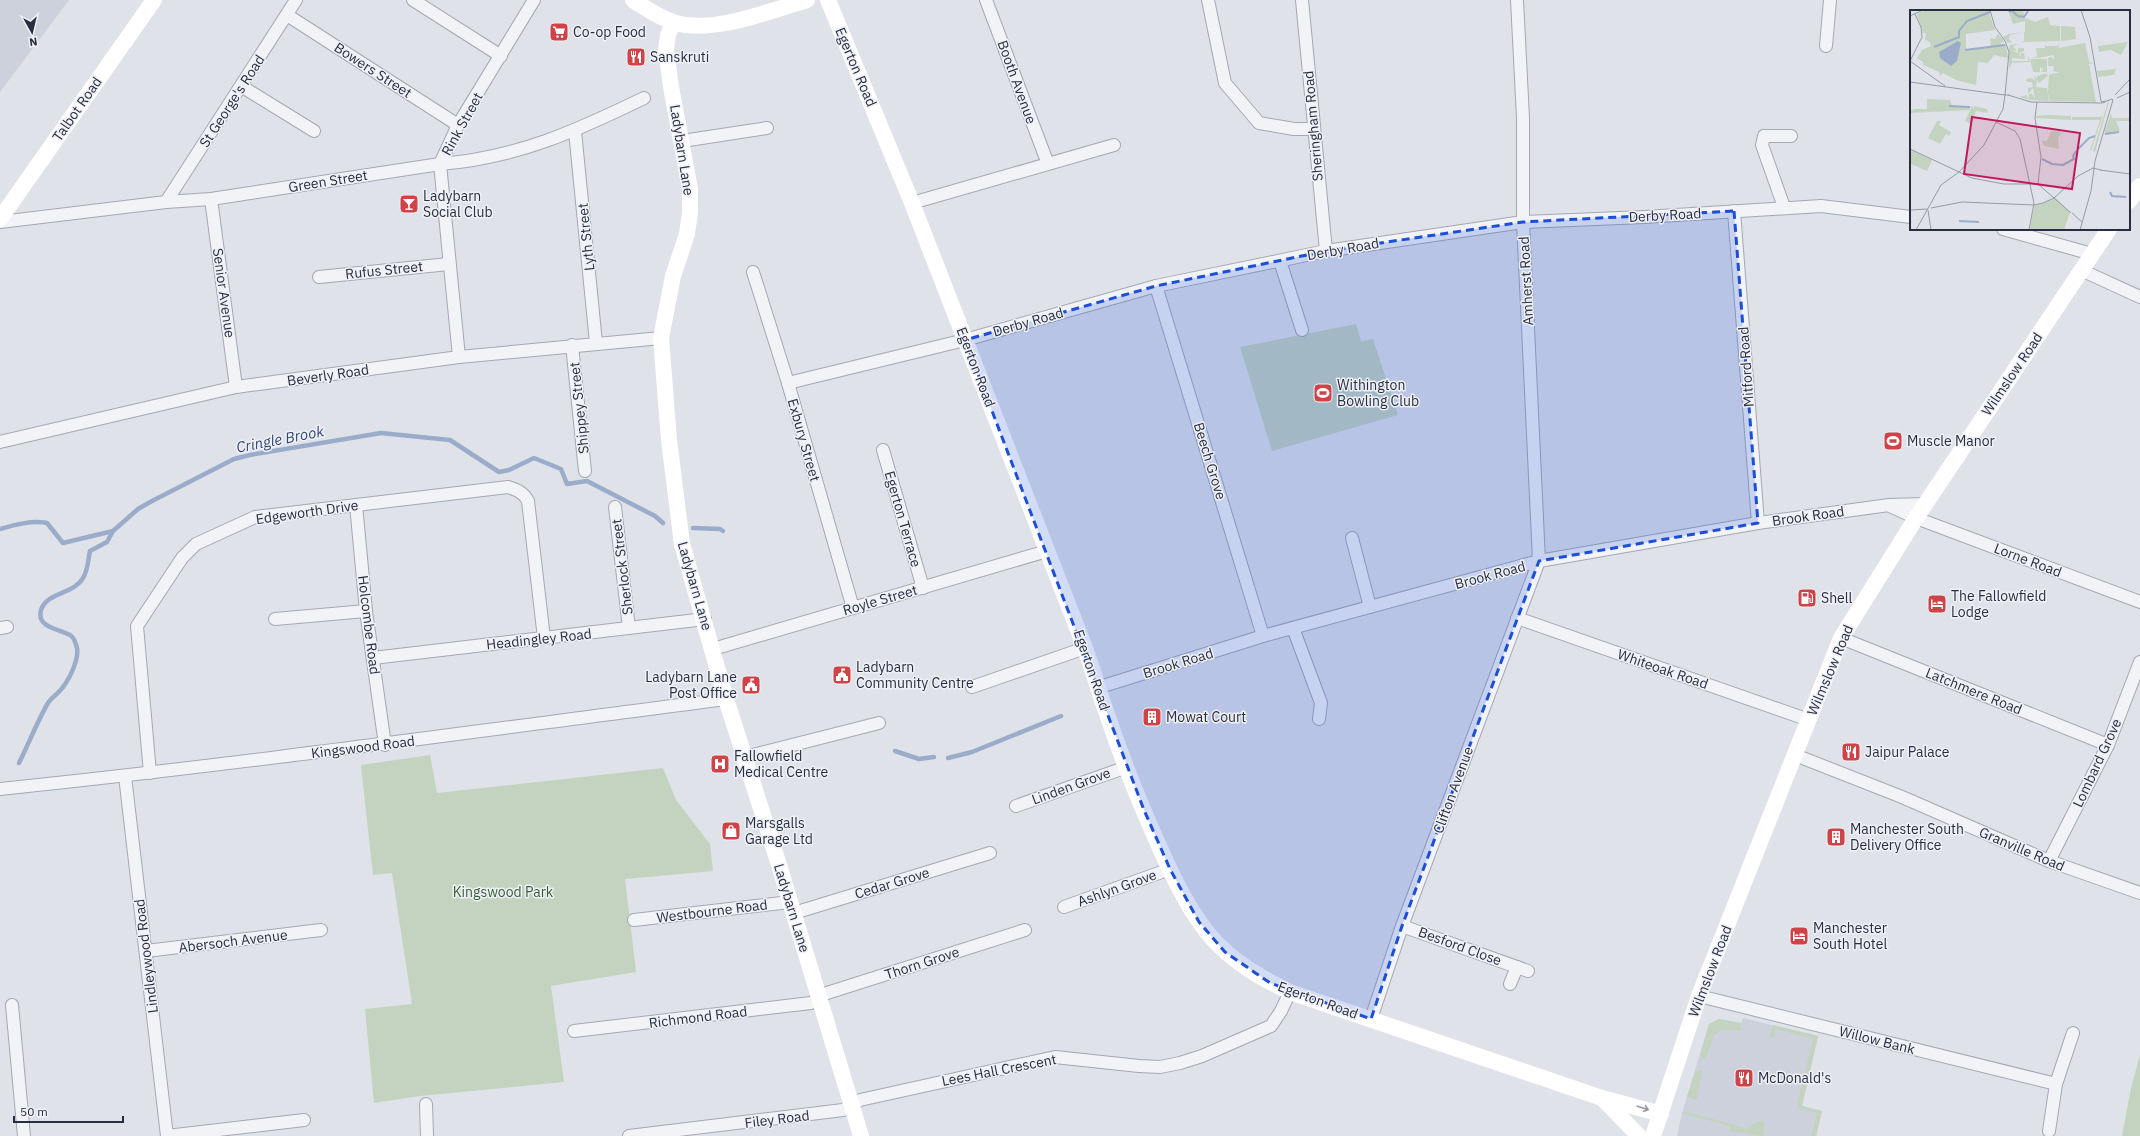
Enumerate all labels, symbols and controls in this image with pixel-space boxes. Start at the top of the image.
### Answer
inset map [1910,10,2130,230]
north arrow [12,12,52,52]
supermarket icon: Co-op Food [548,21,570,43]
place label: Co-op Food [573,23,646,41]
street label: Egerton Road [831,25,881,109]
text: N [28,34,38,49]
street label: Bowers Street [331,38,415,102]
street label: Booth Avenue [994,38,1041,127]
restaurant icon: Sanskruti [625,46,647,68]
place label: Sanskruti [650,48,709,66]
street label: St George's Road [195,51,269,151]
street label: Sheringham Road [1299,70,1327,182]
street label: Talbot Road [48,73,106,145]
street label: Rink Street [437,89,487,159]
street label: Ladybarn Lane [666,103,698,197]
street label: Green Street [287,166,369,196]
place label: Ladybarn Social Club [423,187,493,221]
bar icon: Ladybarn Social Club [398,193,420,215]
street label: Lyth Street [573,202,599,272]
street label: Derby Road [1628,204,1702,226]
street label: Derby Road [1306,234,1380,264]
street label: Amherst Road [1515,236,1537,326]
street label: Senior Avenue [209,247,239,339]
street label: Rufus Street [344,257,424,283]
street label: Derby Road [991,303,1065,341]
street label: Egerton Road [952,324,1000,410]
street label: Mitford Road [1734,326,1758,408]
street label: Wilmslow Road [1978,329,2046,419]
street label: Beverly Road [286,360,370,390]
street label: Shippey Street [565,361,593,455]
place label: Withington Bowling Club [1337,376,1419,410]
sports icon: Withington Bowling Club [1312,382,1334,404]
street label: Exbury Street [784,397,824,484]
street label: Beech Grove [1190,420,1230,502]
water label: Cringle Brook [235,421,326,457]
sports icon: Muscle Manor [1882,430,1904,452]
place label: Muscle Manor [1907,432,1995,450]
street label: Egerton Terrace [881,469,925,570]
street label: Edgeworth Drive [255,496,360,528]
street label: Brook Road [1771,502,1845,530]
street label: Sherlock Street [607,518,637,616]
street label: Ladybarn Lane [674,539,716,633]
street label: Lorne Road [1992,539,2064,581]
street label: Brook Road [1453,557,1527,593]
street label: Holcombe Road [354,574,384,676]
street label: Royle Street [841,581,919,619]
fuel station icon: Shell [1796,587,1818,609]
place label: The Fallowfield Lodge [1951,587,2046,621]
place label: Shell [1821,589,1853,607]
hotel icon: The Fallowfield Lodge [1926,593,1948,615]
street label: Wilmslow Road [1803,622,1857,718]
street label: Headingley Road [485,625,593,653]
street label: Egerton Road [1070,627,1114,713]
street label: Brook Road [1141,644,1215,682]
street label: Whiteoak Road [1615,645,1711,693]
place label: Ladybarn Community Centre [856,658,974,692]
street label: Latchmere Road [1923,663,2025,719]
public building icon: Ladybarn Community Centre [831,664,853,686]
place label: Ladybarn Lane Post Office [645,668,737,702]
public building icon: Ladybarn Lane Post Office [740,674,762,696]
building icon: Mowat Court [1141,706,1163,728]
place label: Mowat Court [1166,708,1246,726]
street label: Lombard Grove [2069,715,2126,810]
street label: Kingswood Road [310,732,416,762]
restaurant icon: Jaipur Palace [1840,741,1862,763]
place label: Jaipur Palace [1865,743,1950,761]
street label: Clifton Avenue [1429,744,1477,836]
place label: Fallowfield Medical Centre [734,747,829,781]
hospital icon: Fallowfield Medical Centre [709,753,731,775]
street label: Linden Grove [1029,763,1113,809]
place label: Marsgalls Garage Ltd [745,814,813,848]
shop icon: Marsgalls Garage Ltd [720,820,742,842]
place label: Manchester South Delivery Office [1850,820,1964,854]
street label: Granville Road [1976,823,2068,875]
building icon: Manchester South Delivery Office [1825,826,1847,848]
street label: Ladybarn Lane [770,862,814,955]
street label: Cedar Grove [852,863,932,903]
street label: Ashlyn Grove [1075,865,1159,911]
park label: Kingswood Park [453,883,554,901]
street label: Westbourne Road [655,895,769,927]
street label: Lindleywood Road [130,898,162,1014]
place label: Manchester South Hotel [1813,919,1887,953]
street label: Besford Close [1416,923,1504,969]
street label: Wilmslow Road [1684,923,1736,1019]
street label: Abersoch Avenue [177,925,289,957]
hotel icon: Manchester South Hotel [1788,925,1810,947]
street label: Thorn Grove [883,942,962,983]
street label: Egerton Road [1275,977,1361,1023]
street label: Richmond Road [648,1002,748,1032]
street label: Willow Bank [1837,1022,1917,1058]
street label: Lees Hall Crescent [940,1050,1058,1090]
restaurant icon: McDonald's [1733,1067,1755,1089]
place label: McDonald's [1758,1069,1831,1087]
scale bar [14,1098,123,1124]
text: 50 m [20,1104,48,1119]
one-way arrow [1636,1105,1649,1112]
street label: Filey Road [744,1106,810,1132]

